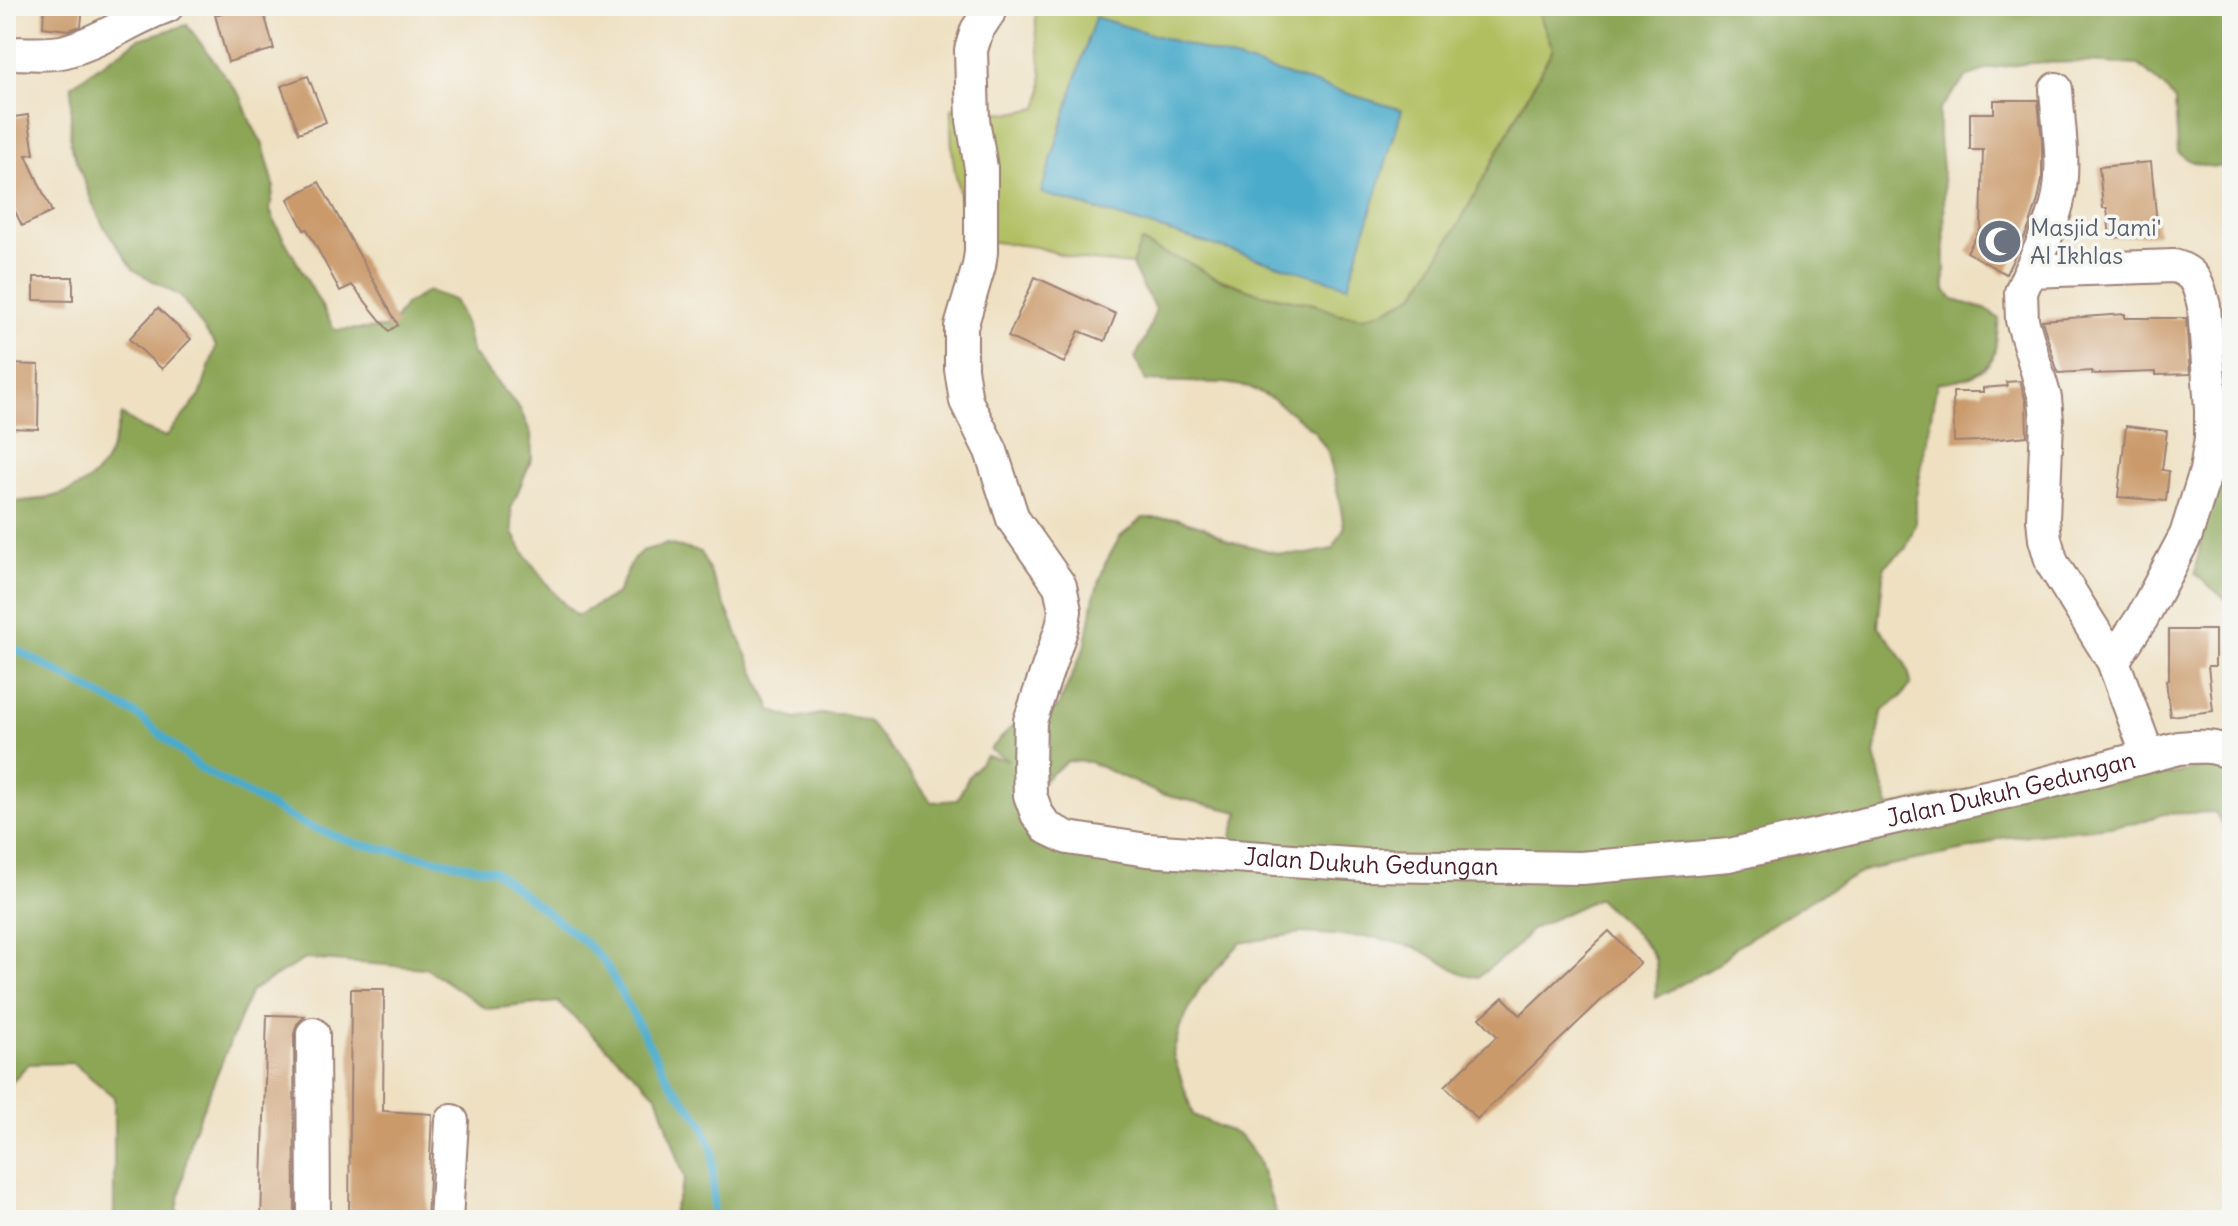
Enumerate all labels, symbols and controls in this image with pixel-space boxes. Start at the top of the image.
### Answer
place label: Masjid Jami' Al Ikhlas [2030,212,2161,270]
mosque icon: Masjid Jami' Al Ikhlas [1975,218,2023,266]
street label: Jalan Dukuh Gedungan [1883,744,2138,833]
street label: Jalan Dukuh Gedungan [1243,841,1499,881]

